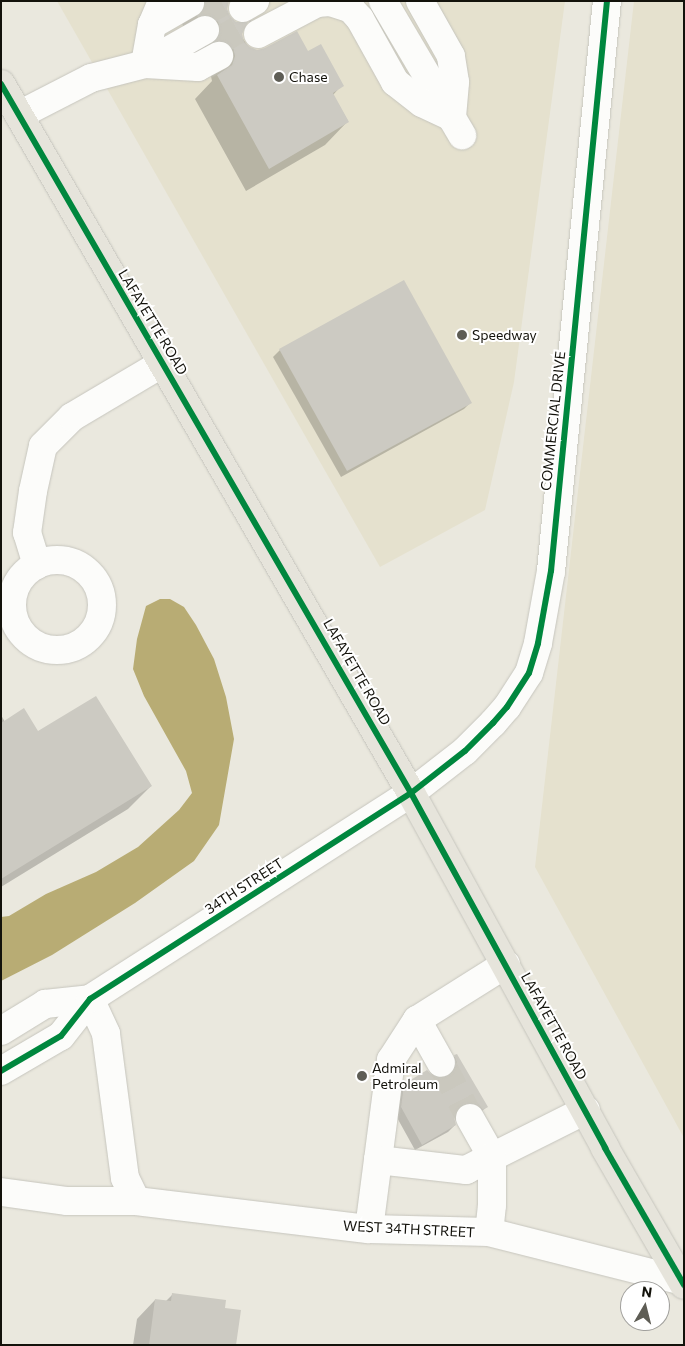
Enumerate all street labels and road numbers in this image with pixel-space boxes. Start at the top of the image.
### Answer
street label: LAFAYETTE ROAD [115,266,191,378]
street label: COMMERCIAL DRIVE [537,350,569,492]
street label: LAFAYETTE ROAD [320,616,394,728]
street label: 34TH STREET [202,854,286,918]
street label: LAFAYETTE ROAD [518,969,590,1083]
street label: WEST 34TH STREET [343,1217,475,1241]

